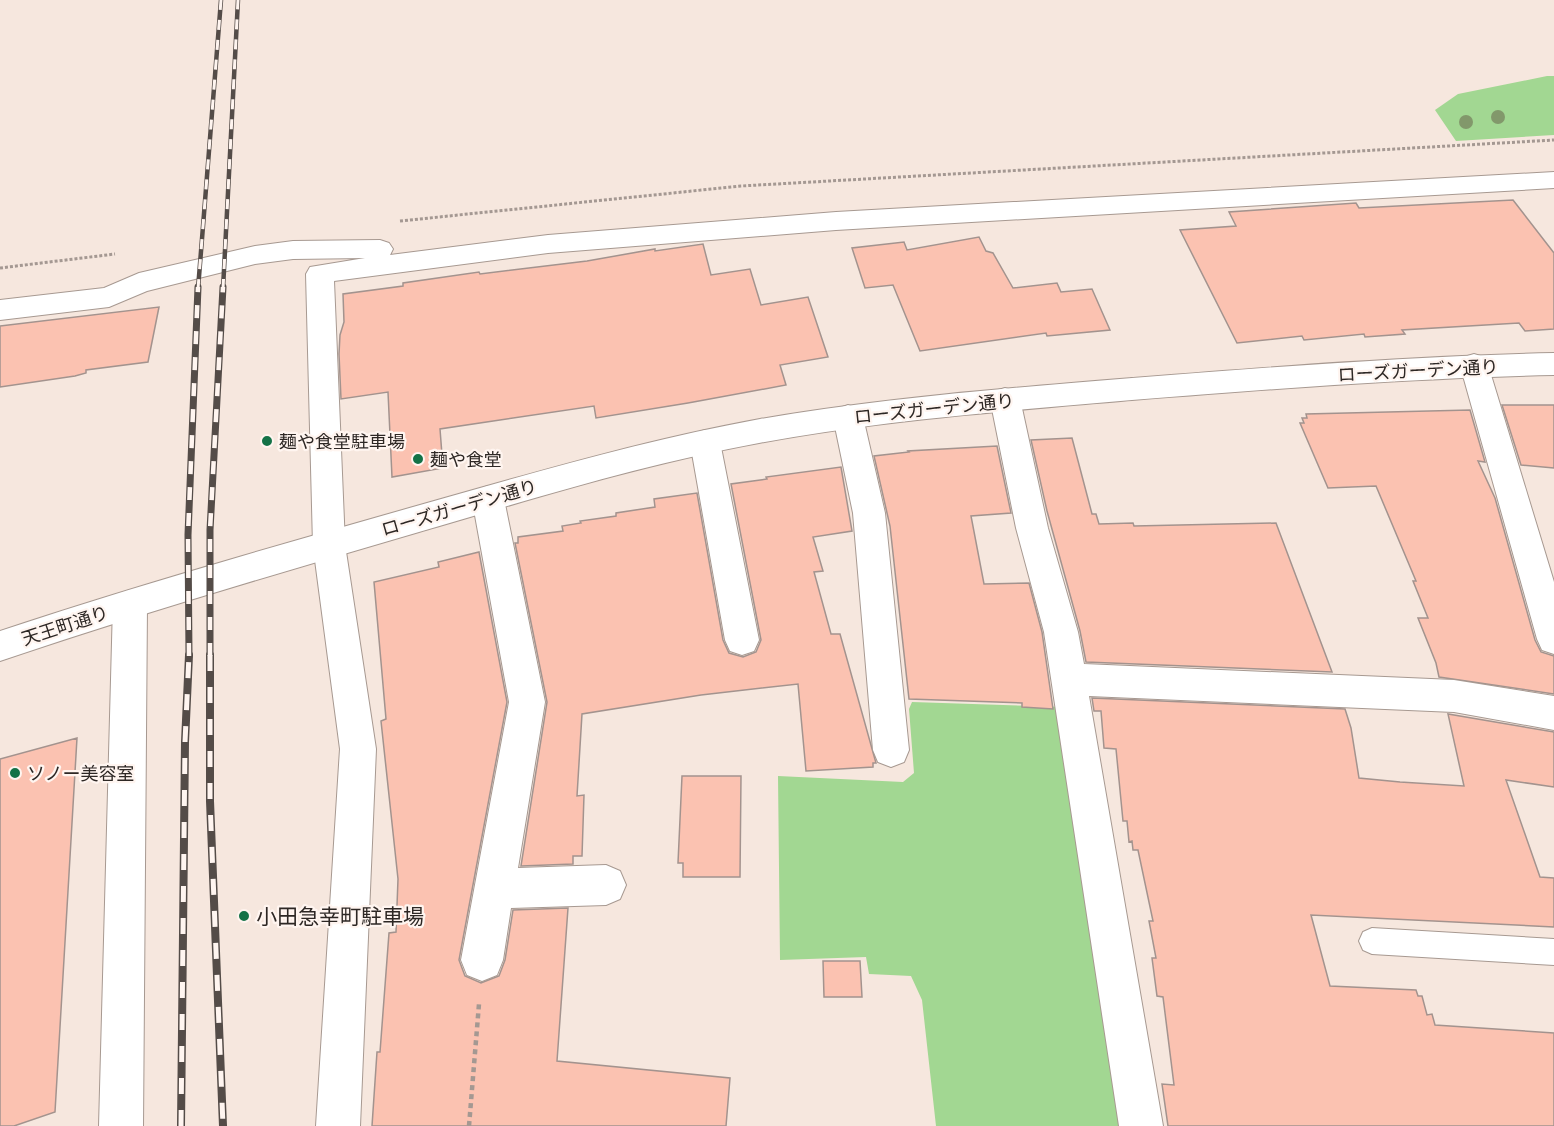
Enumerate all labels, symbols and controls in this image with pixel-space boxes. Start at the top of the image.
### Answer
street label: ローズガーデン通り [1337,354,1499,386]
street label: ローズガーデン通り [853,388,1015,428]
place label: 麺や食堂駐車場 [279,429,405,453]
marker: 麺や食堂駐車場 [260,434,274,448]
place label: 麺や食堂 [430,447,502,471]
marker: 麺や食堂 [411,452,425,466]
street label: ローズガーデン通り [378,473,540,541]
street label: 天王町通り [18,600,112,650]
place label: ソノー美容室 [27,761,134,785]
marker: ソノー美容室 [8,766,22,780]
place label: 小田急幸町駐車場 [256,902,424,930]
marker: 小田急幸町駐車場 [237,909,251,923]

